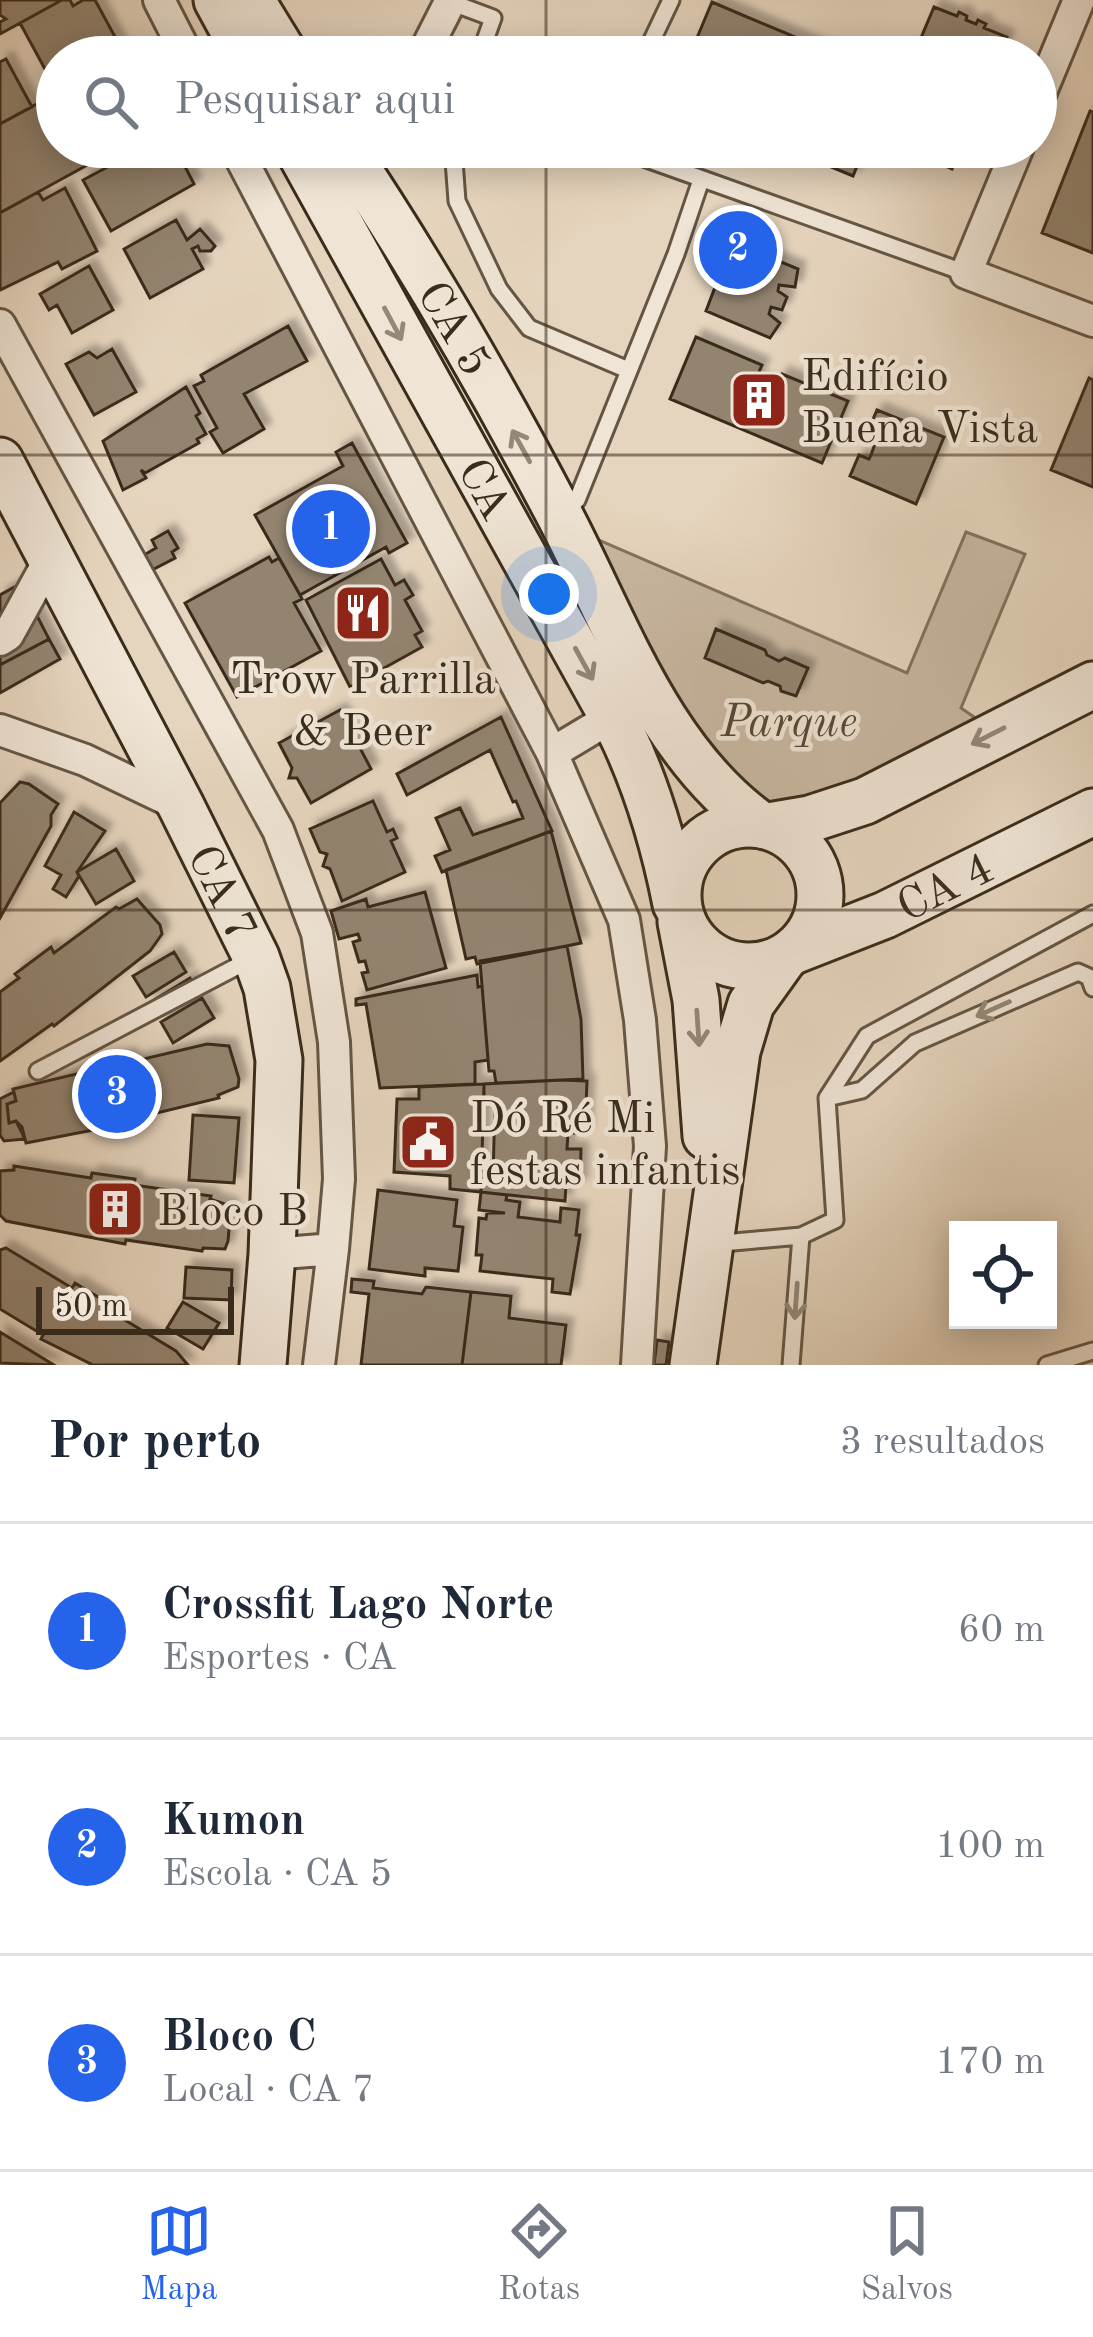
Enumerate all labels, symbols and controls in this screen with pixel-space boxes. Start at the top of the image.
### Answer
search box [36,36,1057,168]
icon: search [78,69,144,135]
text: Pesquisar aqui [174,79,455,124]
pin: 2 [699,205,777,295]
street label: CA 5 [407,275,497,385]
one-way arrow [382,305,405,340]
place label: Edifício Buena Vista [801,356,1038,453]
building icon: Edifício Buena Vista [728,369,790,431]
one-way arrow [509,430,533,465]
street label: CA [447,452,517,528]
pin: 1 [292,484,370,574]
your location [519,564,579,624]
restaurant icon: Trow Parrilla & Beer [332,582,394,644]
one-way arrow [572,646,596,681]
place label: Trow Parrilla & Beer [230,659,496,756]
park label: Parque [720,702,857,747]
one-way arrow [971,726,1006,749]
street label: CA 7 [177,839,262,950]
street label: CA 4 [891,847,1002,932]
one-way arrow [975,1000,1012,1021]
one-way arrow [686,1008,709,1047]
pin: 3 [78,1049,156,1139]
place label: Dó Ré Mi festas infantis [470,1098,740,1195]
public building icon: Dó Ré Mi festas infantis [397,1111,459,1173]
building icon: Bloco B [84,1178,146,1240]
place label: Bloco B [157,1191,308,1236]
map controls [949,1221,1057,1329]
button: locate [949,1221,1057,1329]
scale bar [36,1281,234,1334]
one-way arrow [784,1281,807,1320]
text: 50 m [54,1291,128,1324]
text: Por perto [48,1418,262,1469]
text: 3 resultados [840,1423,1045,1462]
text: Crossfit Lago Norte [162,1584,554,1629]
text: 1 [76,1611,98,1650]
text: 60 m [958,1611,1045,1650]
text: Esportes · CA [162,1639,397,1678]
text: Kumon [162,1800,305,1845]
text: 2 [76,1827,98,1866]
text: 100 m [935,1827,1045,1866]
text: Escola · CA 5 [162,1855,392,1894]
text: Bloco C [162,2016,317,2061]
text: 3 [76,2043,98,2082]
text: 170 m [935,2043,1045,2082]
text: Local · CA 7 [162,2071,374,2110]
tab: Mapa [140,2198,218,2311]
tab: Rotas [498,2198,580,2311]
tab: Salvos [861,2198,953,2311]

